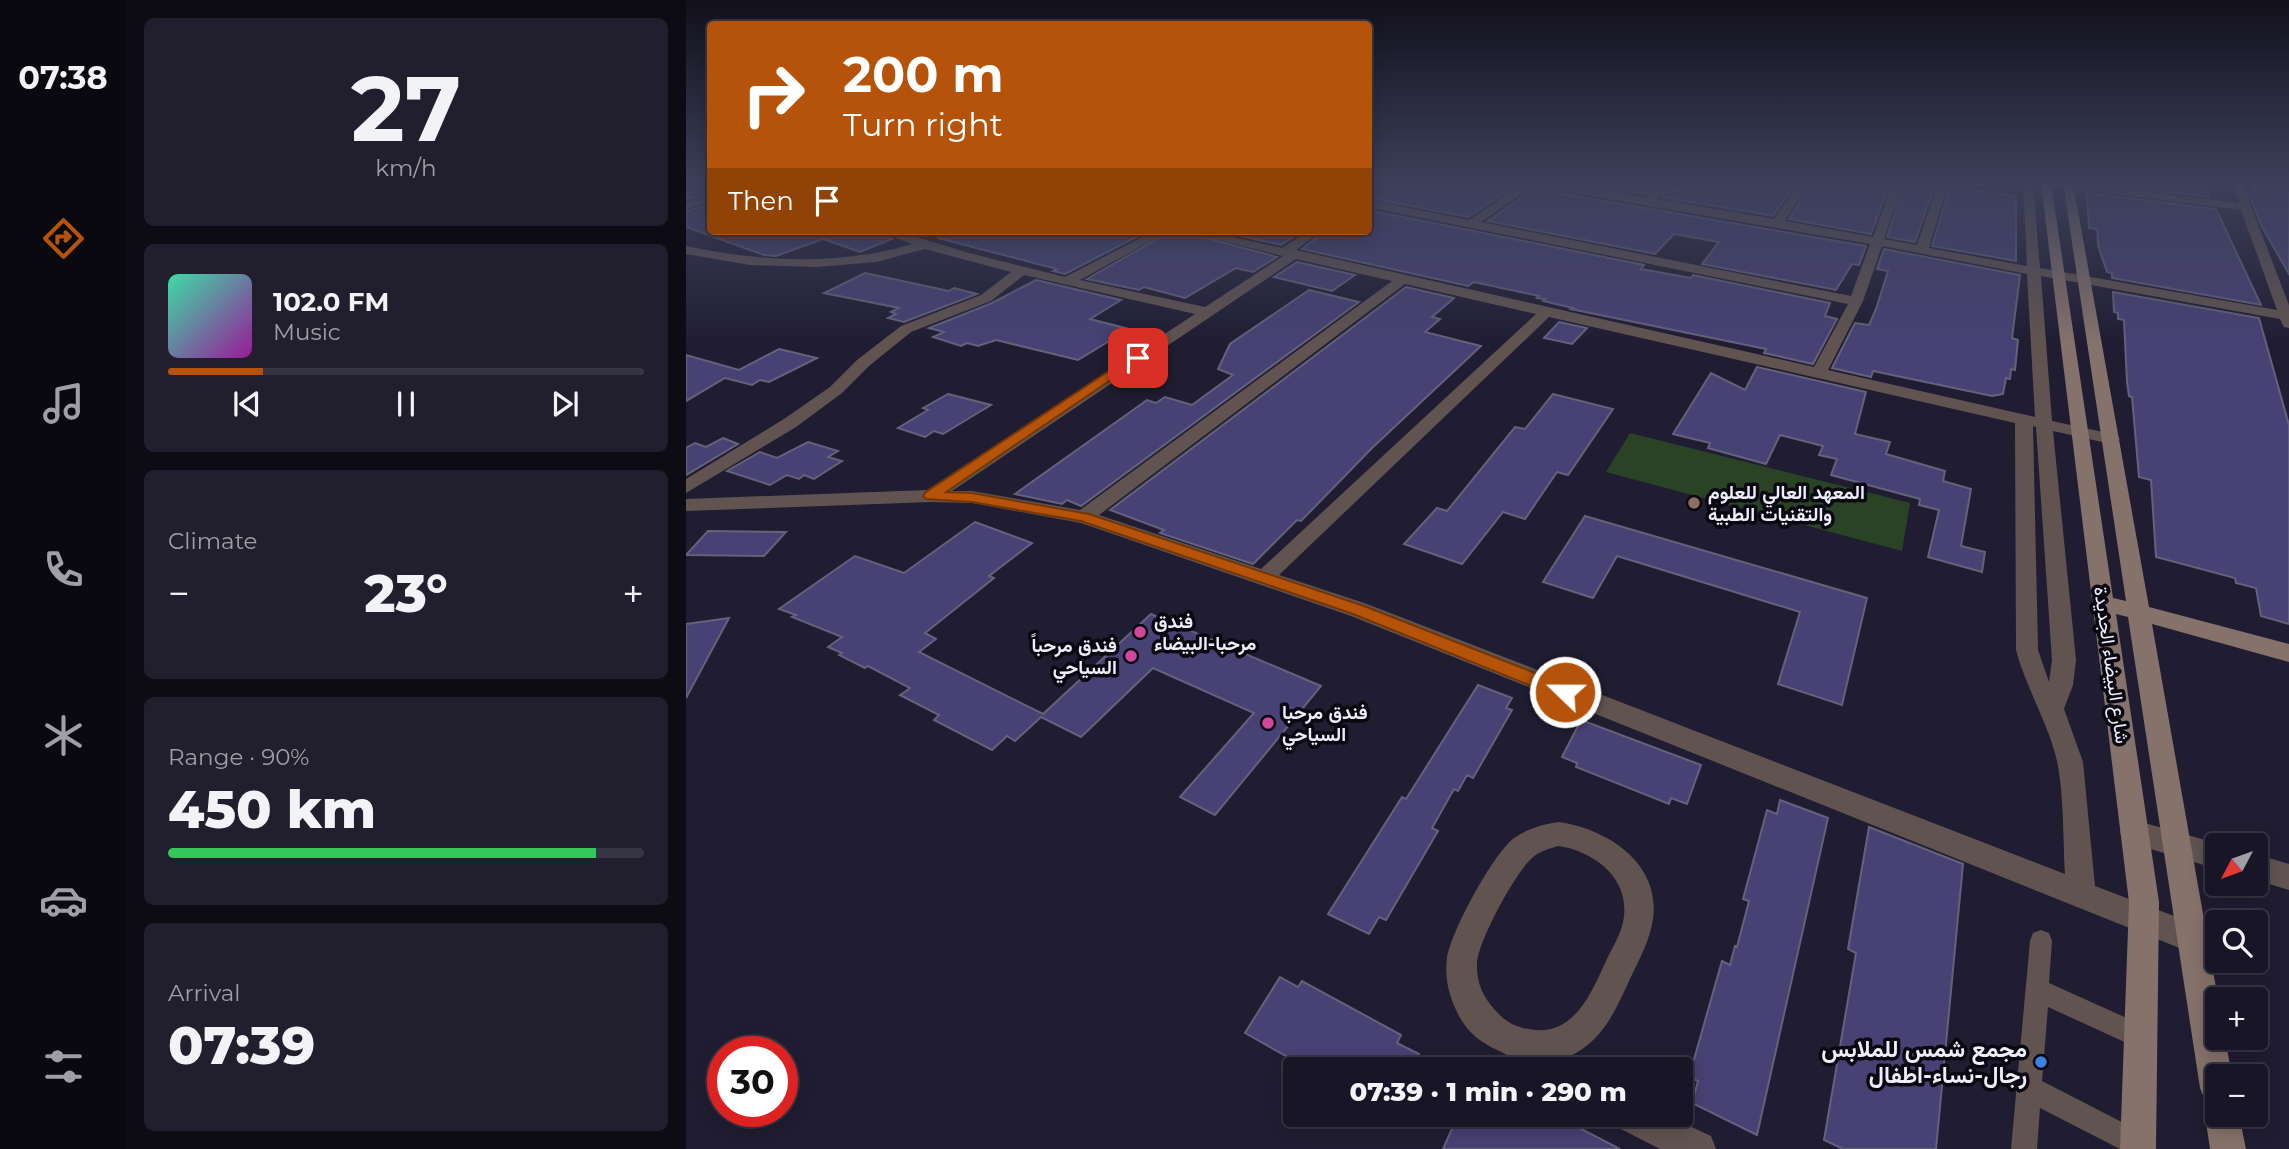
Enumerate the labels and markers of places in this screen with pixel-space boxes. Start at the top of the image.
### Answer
pin [1108,328,1168,388]
place label: المعهد العالي للعلوم والتقنيات الطبية [1708,481,1865,527]
marker: المعهد العالي للعلوم والتقنيات الطبية [1686,495,1702,511]
place label: فندق مرحبا-البيضاء [1154,610,1256,656]
marker: فندق مرحبا-البيضاء [1132,624,1148,640]
place label: فندق مرحباً السياحي [1031,633,1117,684]
marker: فندق مرحباً السياحي [1123,648,1139,664]
place label: فندق مرحبا السياحي [1282,701,1368,751]
marker: فندق مرحبا السياحي [1260,715,1276,731]
place label: مجمع شمس للملابس رجال-نساء-اطفال [1821,1035,2027,1090]
marker: مجمع شمس للملابس رجال-نساء-اطفال [2033,1054,2049,1070]

